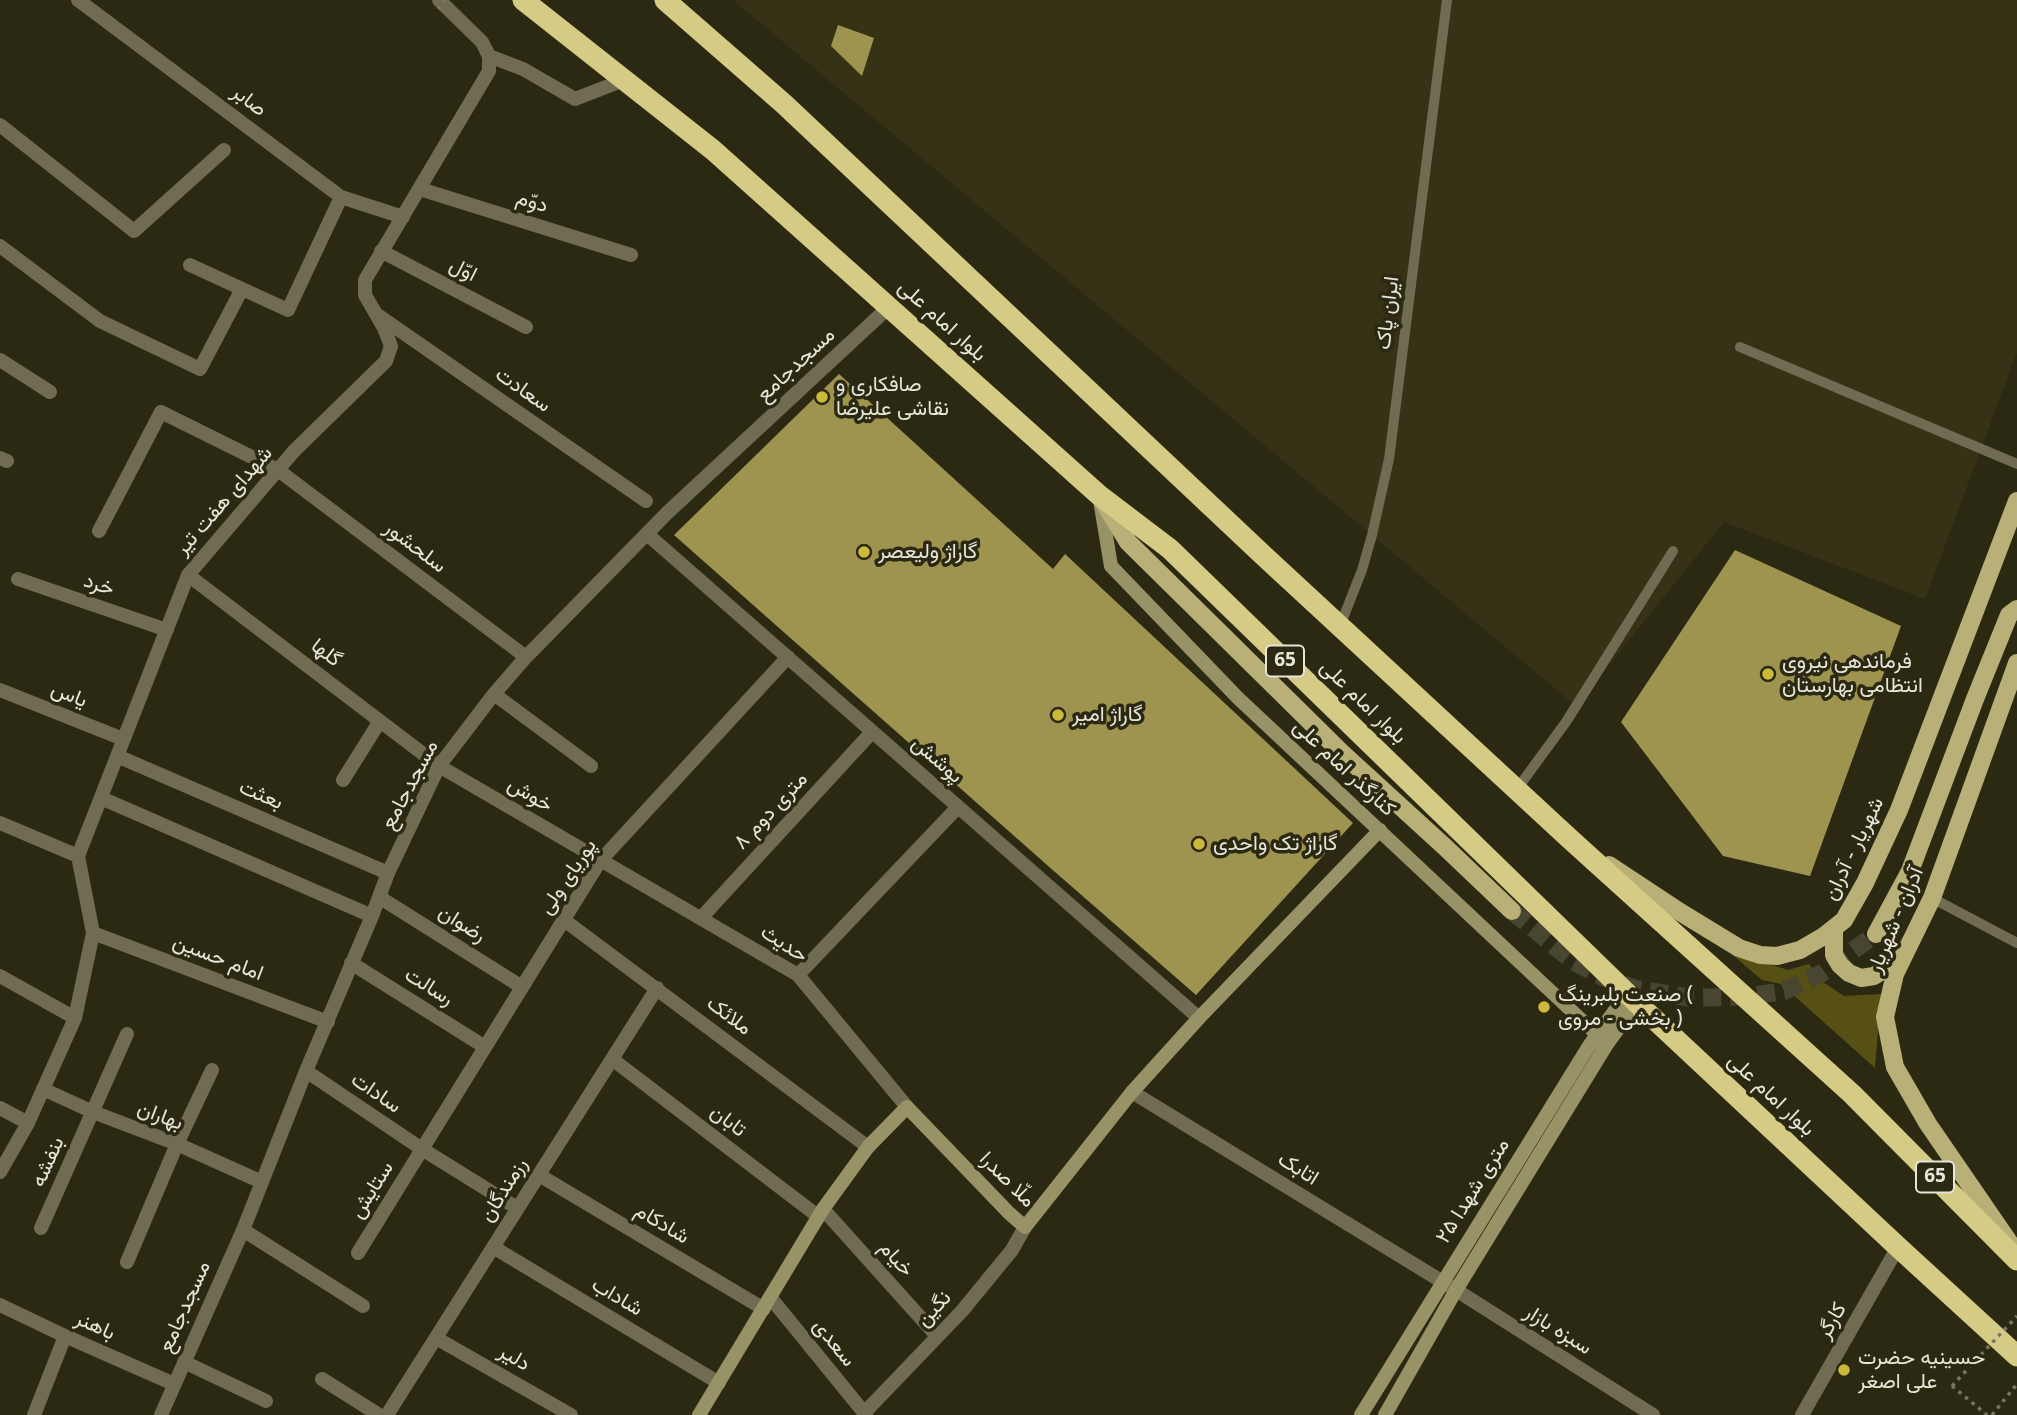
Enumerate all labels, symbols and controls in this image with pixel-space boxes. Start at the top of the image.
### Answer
street label: صابر [226,80,272,122]
street label: دوّم [513,185,551,219]
street label: اوّل [445,253,481,287]
street label: بلوار امام علی [893,275,991,367]
street label: ایران پاک [1371,275,1405,351]
street label: مسجدجامع [752,322,840,408]
street label: سعادت [490,362,556,418]
place label: صافکاری و نقاشی عليرضا [836,372,949,422]
marker: صافکاری و نقاشی عليرضا [814,389,830,405]
street label: شهدای هفت تیر [170,441,278,561]
street label: سلحشور [379,515,451,579]
place label: گاراژ ولیعصر [878,539,977,565]
marker: گاراژ ولیعصر [856,544,872,560]
street label: خرد [80,568,118,602]
street label: گلها [306,633,346,673]
road number: 65 [1266,646,1304,676]
place label: فرماندهی نیروی انتظامی بهارستان [1782,649,1923,699]
street label: بلوار امام علی [1315,655,1411,749]
marker: فرماندهی نیروی انتظامی بهارستان [1760,666,1776,682]
street label: یاس [47,676,91,714]
place label: گاراژ امیر [1072,702,1143,728]
marker: گاراژ امیر [1050,707,1066,723]
street label: کنارگذر امام علی [1287,714,1401,822]
street label: پوشش [906,731,968,789]
street label: مسجدجامع [376,736,444,834]
street label: ۸ متری دوم [729,767,813,855]
street label: خوش [503,772,557,818]
street label: بعثت [235,775,287,815]
street label: شهریار - آدران [1818,793,1890,905]
place label: گاراژ تک واحدی [1213,831,1338,857]
street label: پوریای ولی [534,835,602,919]
marker: گاراژ تک واحدی [1191,836,1207,852]
street label: آدران - شهریار [1863,864,1929,976]
street label: رضوان [433,900,491,948]
street label: حدیث [756,919,812,969]
street label: امام حسین [169,929,267,987]
street label: رسالت [400,962,458,1012]
place label: صنعت بلبرینگ ( بخشی - مروی ) [1558,982,1693,1032]
street label: ملائک [701,991,757,1041]
marker: صنعت بلبرینگ ( بخشی - مروی ) [1536,999,1552,1015]
street label: بلوار امام علی [1722,1048,1820,1142]
street label: سادات [346,1067,406,1119]
street label: بهاران [134,1096,186,1136]
street label: تابان [705,1099,751,1143]
street label: بنفشه [26,1133,70,1191]
street label: ۲۵ متری شهدا [1431,1134,1515,1248]
street label: ملّا صدرا [974,1147,1040,1213]
street label: اتابک [1273,1147,1323,1191]
street label: رزمندگان [475,1153,533,1227]
street label: ستایش [345,1157,399,1223]
road number: 65 [1916,1162,1954,1192]
street label: شادکام [630,1198,694,1250]
street label: خیام [873,1236,919,1282]
street label: مسجدجامع [154,1257,216,1357]
street label: شاداب [587,1272,647,1322]
street label: نگین [911,1286,957,1332]
street label: کارگر [1812,1298,1852,1344]
street label: سبزه بازار [1519,1299,1597,1361]
street label: باهنر [71,1306,119,1346]
street label: سعدی [807,1314,861,1372]
street label: دلیر [494,1339,534,1377]
place label: حسینیه حضرت علی اصغر [1858,1345,1985,1395]
marker: حسینیه حضرت علی اصغر [1836,1362,1852,1378]

